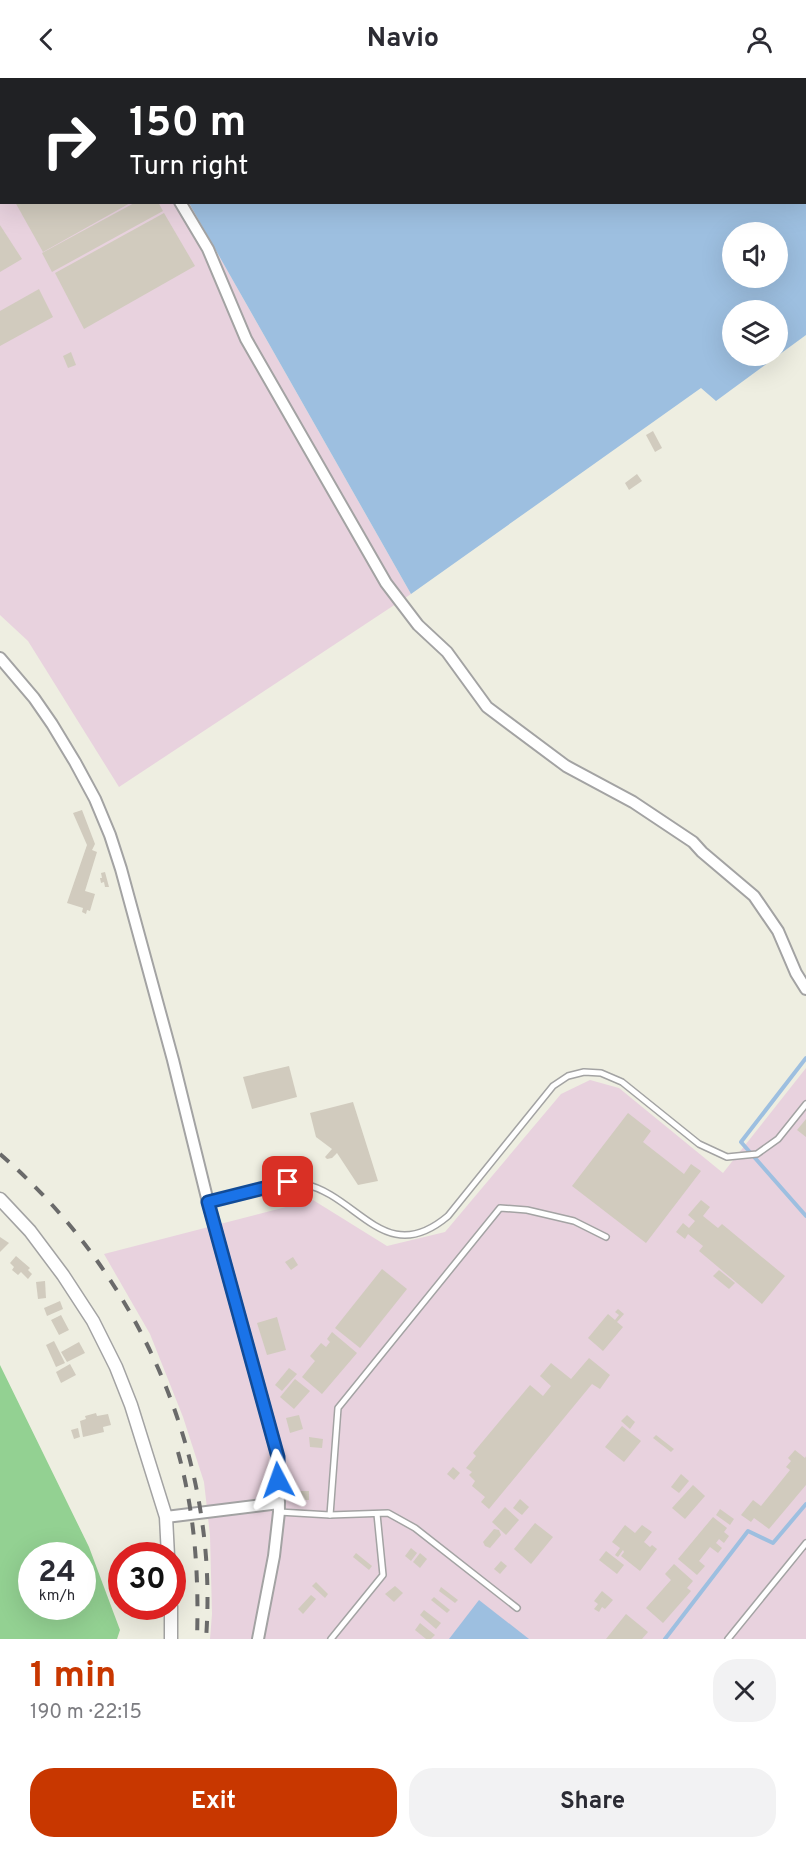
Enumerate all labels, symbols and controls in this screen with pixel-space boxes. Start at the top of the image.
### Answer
text: Navio [367,22,439,56]
icon: back [30,23,63,56]
icon: person [743,23,776,56]
text: 150 m [129,98,246,151]
icon: right [30,102,108,180]
text: Turn right [129,150,248,184]
map controls [722,222,788,366]
button: sound [722,222,788,288]
button: layers [722,300,788,366]
pin [262,1156,313,1207]
icon: arrive [271,1165,304,1198]
position arrow [246,1448,310,1512]
speed limit sign: 30 [108,1542,186,1620]
text: 24 [38,1555,76,1592]
text: km/h [39,1587,75,1606]
text: 1 min [30,1654,116,1700]
button: close [713,1659,776,1722]
text: 190 m · 22:15 [30,1700,142,1726]
button: Exit [30,1768,397,1837]
button: Share [409,1768,776,1837]

